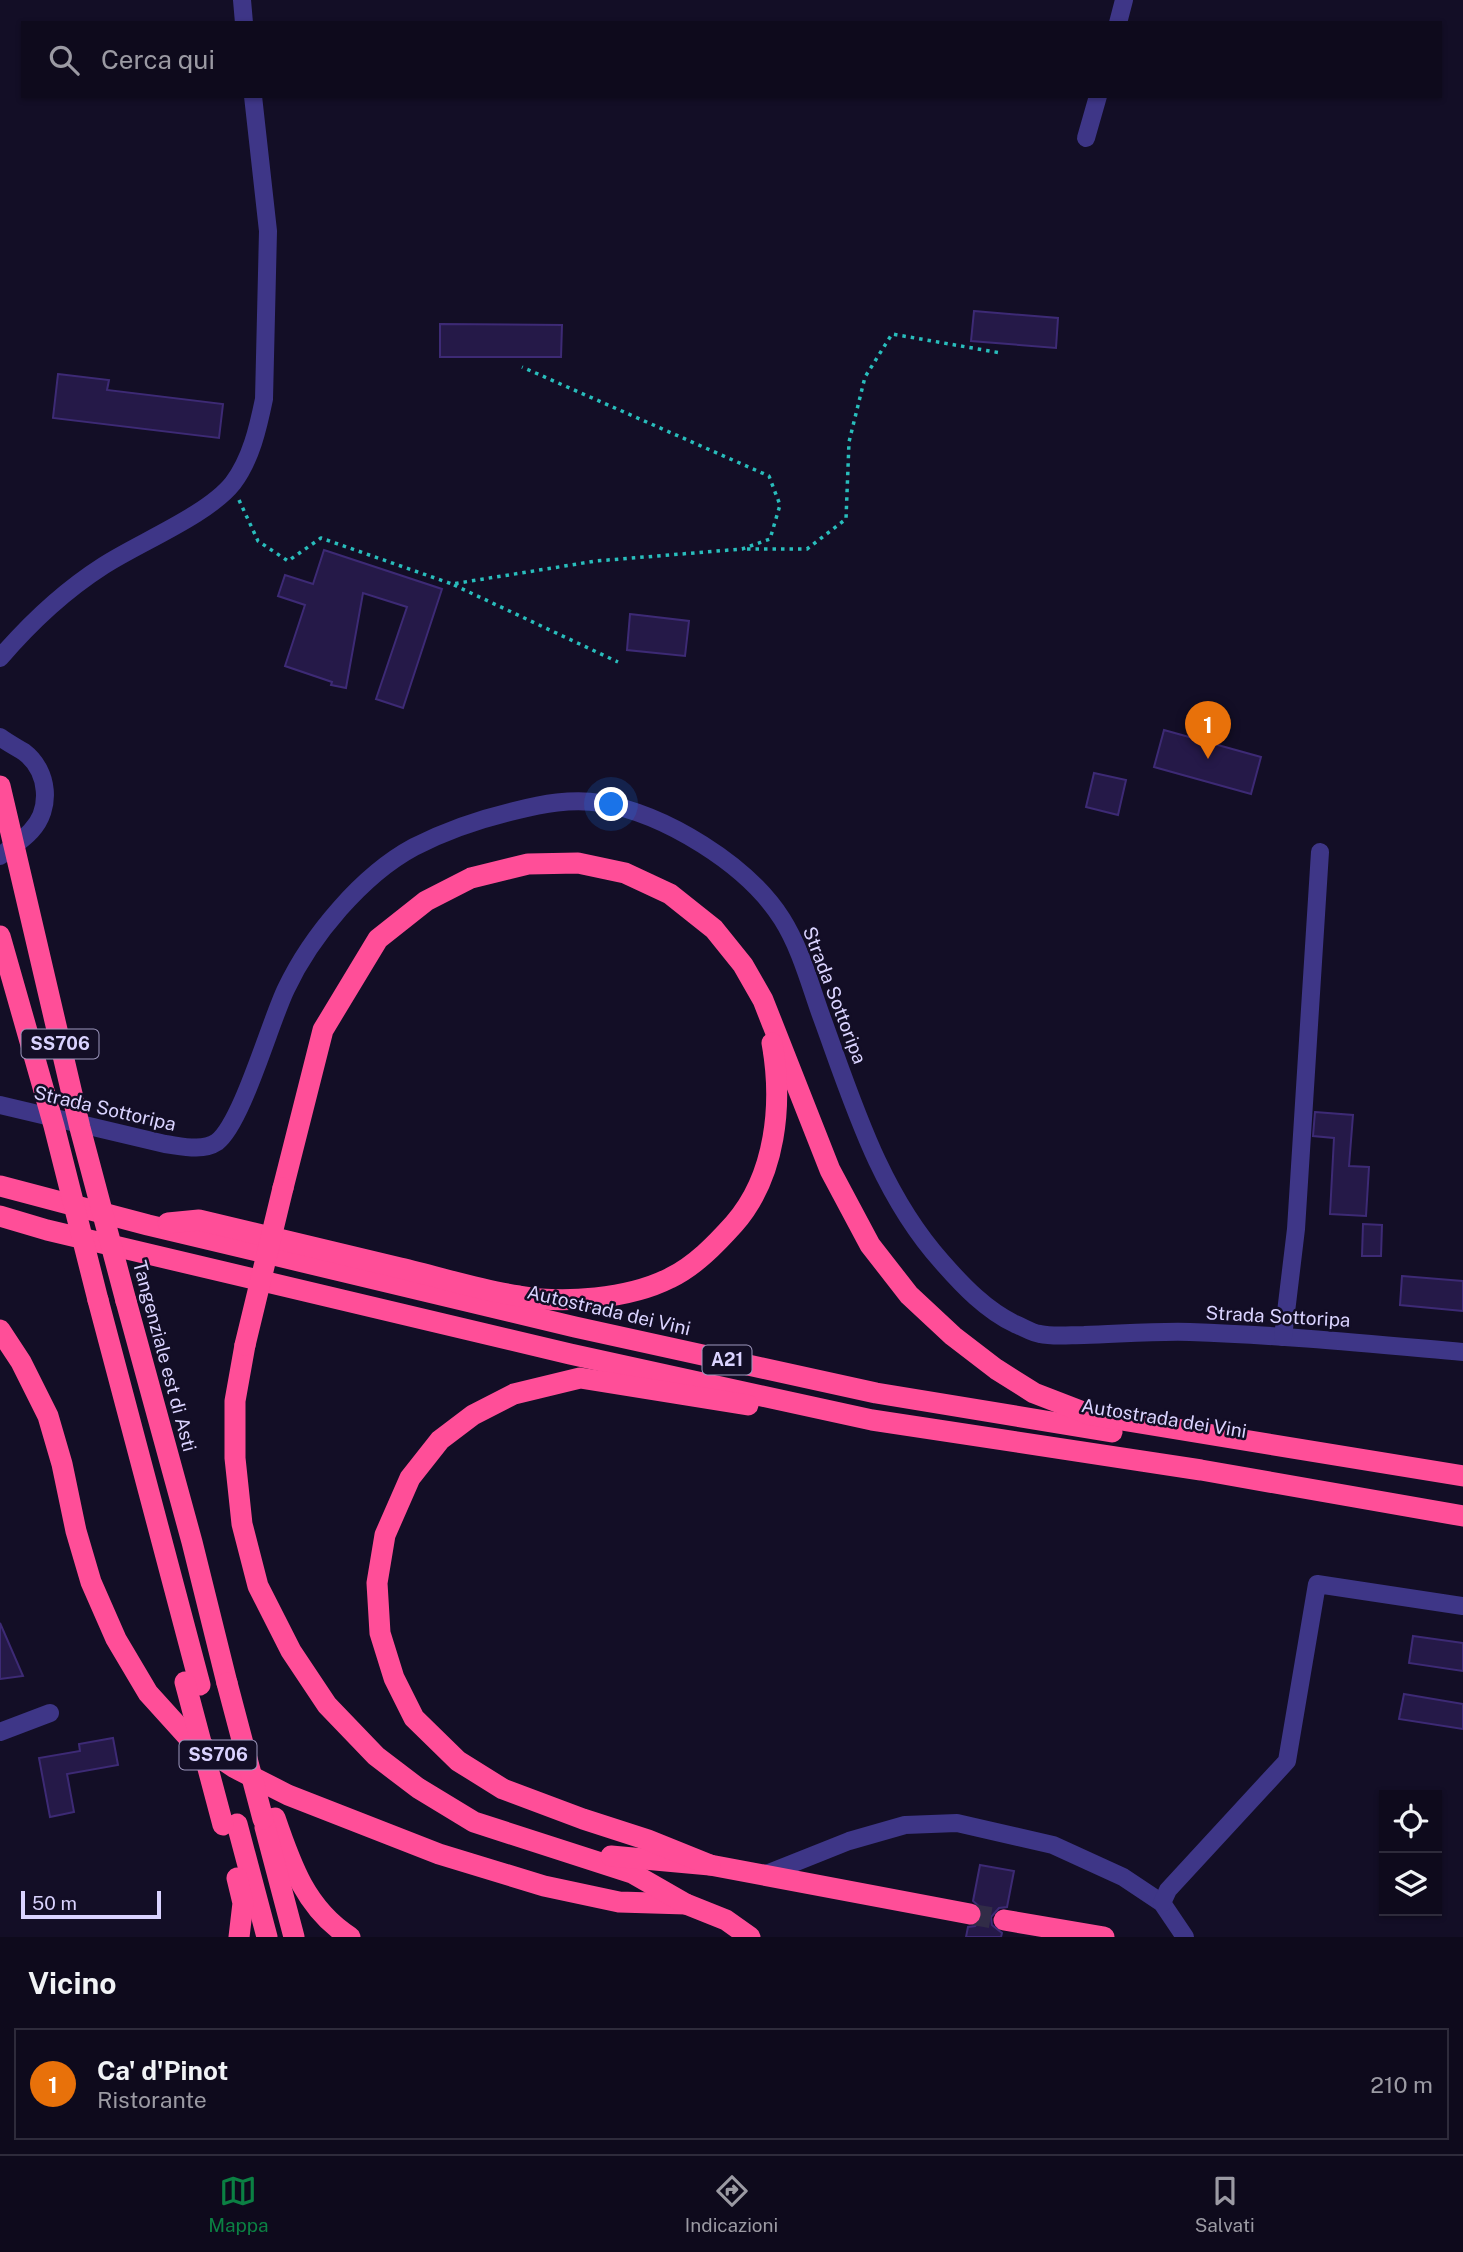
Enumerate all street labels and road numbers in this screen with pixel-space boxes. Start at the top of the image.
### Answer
street label: Strada Sottoripa [799,923,871,1067]
road number: SS706 [22,1030,98,1058]
street label: Strada Sottoripa [32,1081,178,1135]
street label: Tangenziale est di Asti [129,1258,201,1454]
street label: Autostrada dei Vini [525,1280,693,1340]
street label: Strada Sottoripa [1205,1301,1351,1331]
road number: A21 [702,1345,752,1374]
street label: Autostrada dei Vini [1080,1394,1248,1442]
road number: SS706 [180,1740,256,1770]

